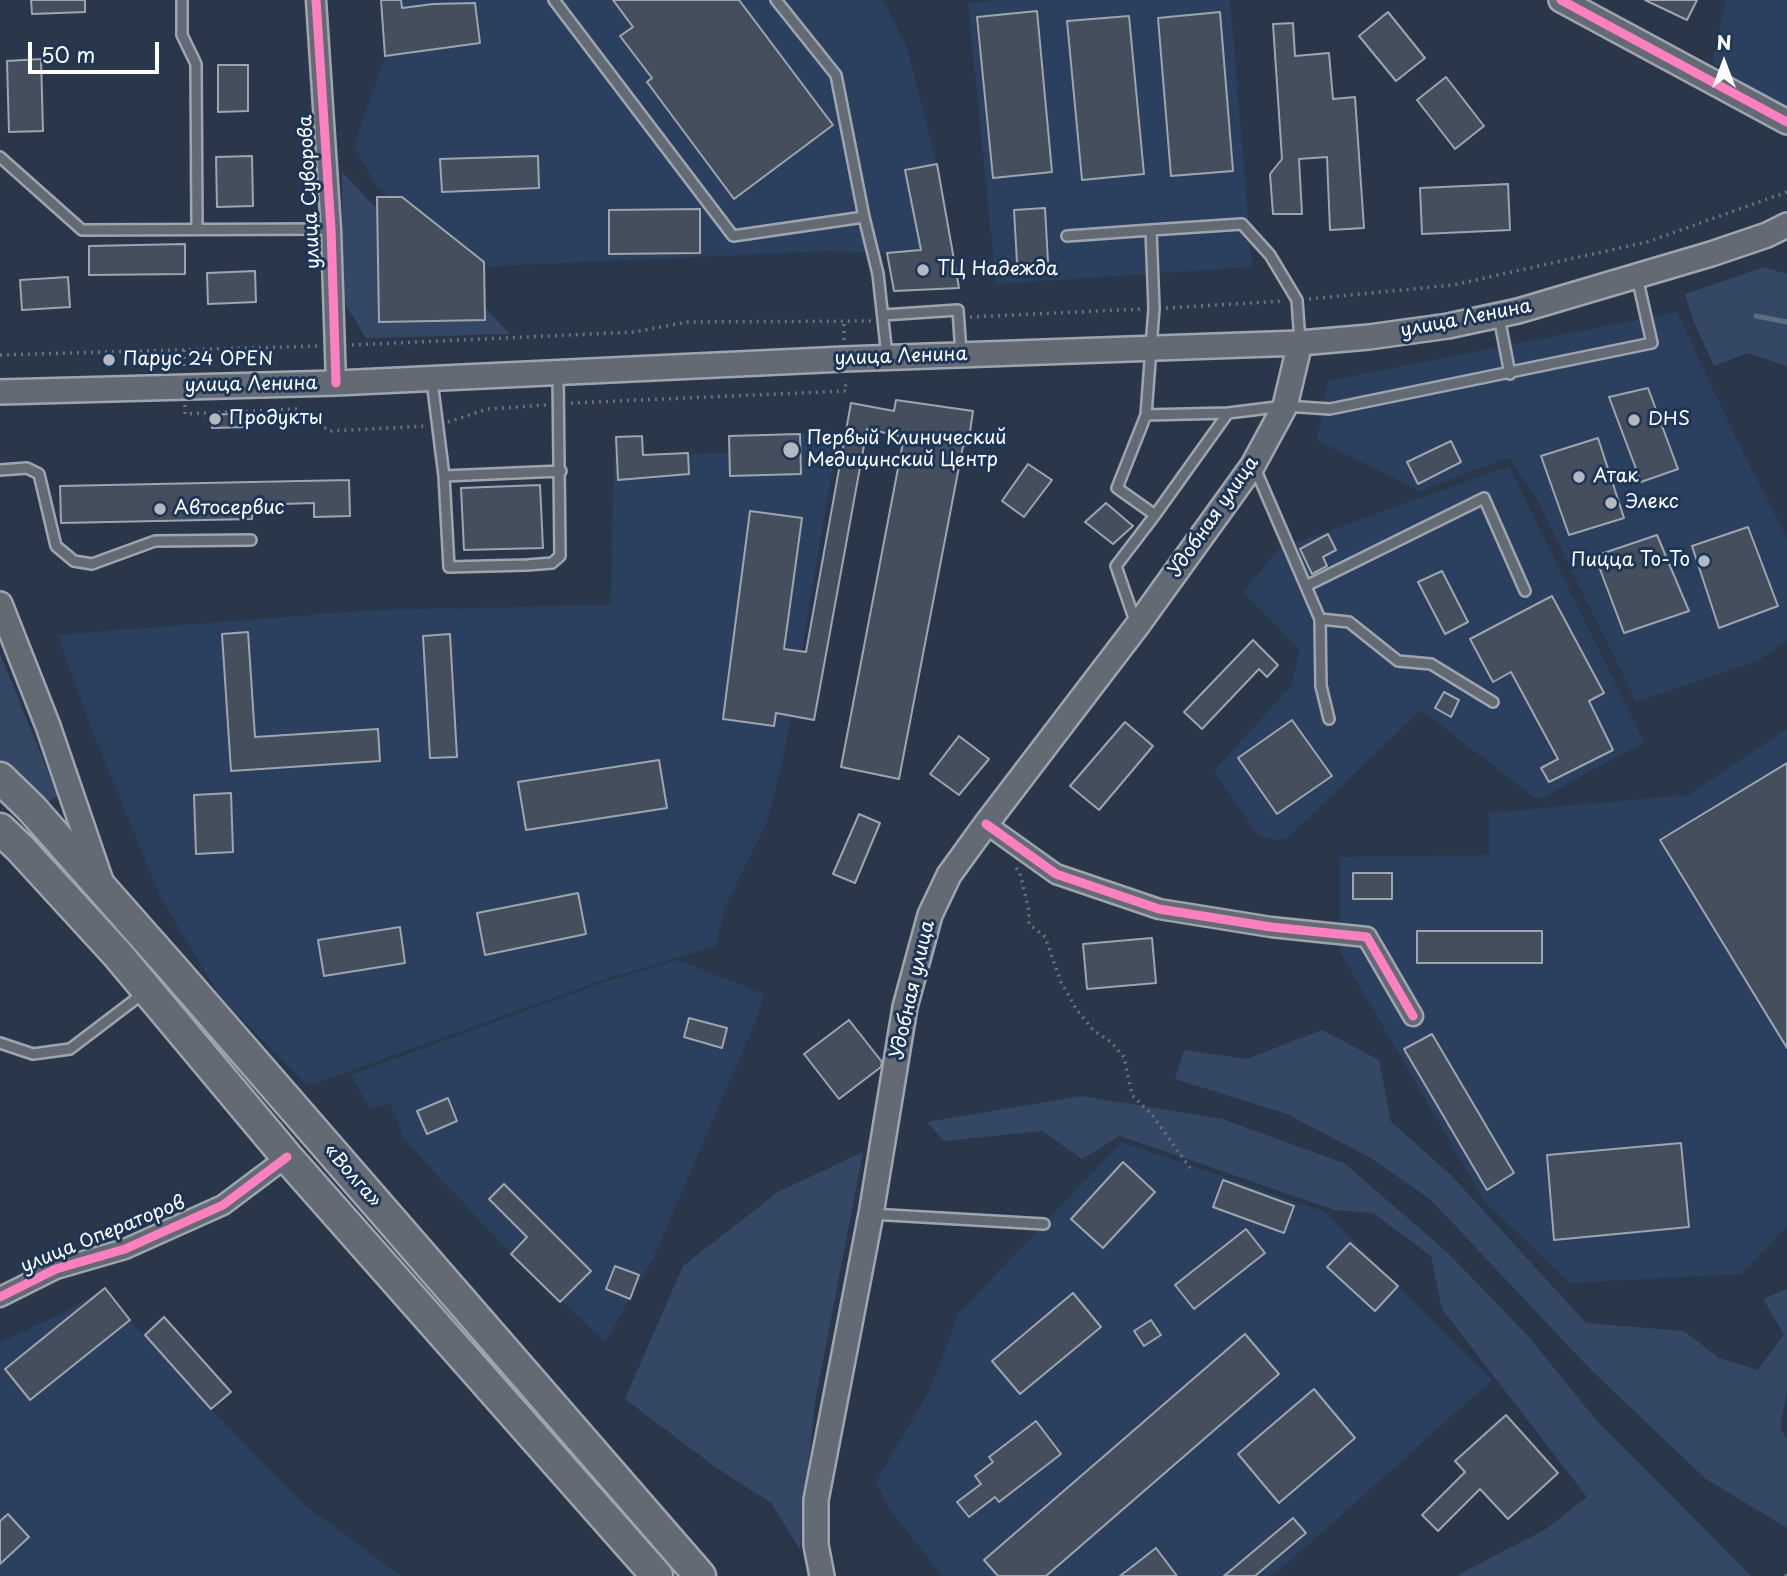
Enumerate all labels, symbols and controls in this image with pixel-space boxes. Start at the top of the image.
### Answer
scale bar [32,28,163,72]
north arrow [1689,28,1759,98]
text: N [1716,28,1732,56]
text: 50 m [41,38,95,70]
street label: улица Суворова [295,114,325,270]
place label: ТЦ Надежда [937,259,1058,281]
marker: ТЦ Надежда [915,262,931,278]
street label: улица Ленина [1399,295,1533,343]
street label: улица Ленина [834,343,968,371]
place label: Парус 24 OPEN [123,349,273,371]
marker: Парус 24 OPEN [101,352,117,368]
street label: улица Ленина [184,372,318,398]
place label: Продукты [229,408,323,430]
place label: DHS [1648,409,1690,431]
marker: Продукты [207,411,223,427]
marker: DHS [1626,412,1642,428]
place label: Первый Клинический Медицинский Центр [807,428,1006,472]
marker: Первый Клинический Медицинский Центр [781,440,801,460]
street label: Удобная улица [1164,452,1264,582]
place label: Атак [1593,466,1639,488]
marker: Атак [1571,469,1587,485]
place label: Элекс [1625,492,1679,514]
marker: Элекс [1603,495,1619,511]
place label: Автосервис [174,498,285,520]
marker: Автосервис [152,501,168,517]
place label: Пицца То-То [1571,550,1690,572]
marker: Пицца То-То [1696,553,1712,569]
street label: Удобная улица [886,918,940,1062]
street label: «Волга» [318,1140,386,1212]
street label: улица Операторов [17,1192,189,1278]

